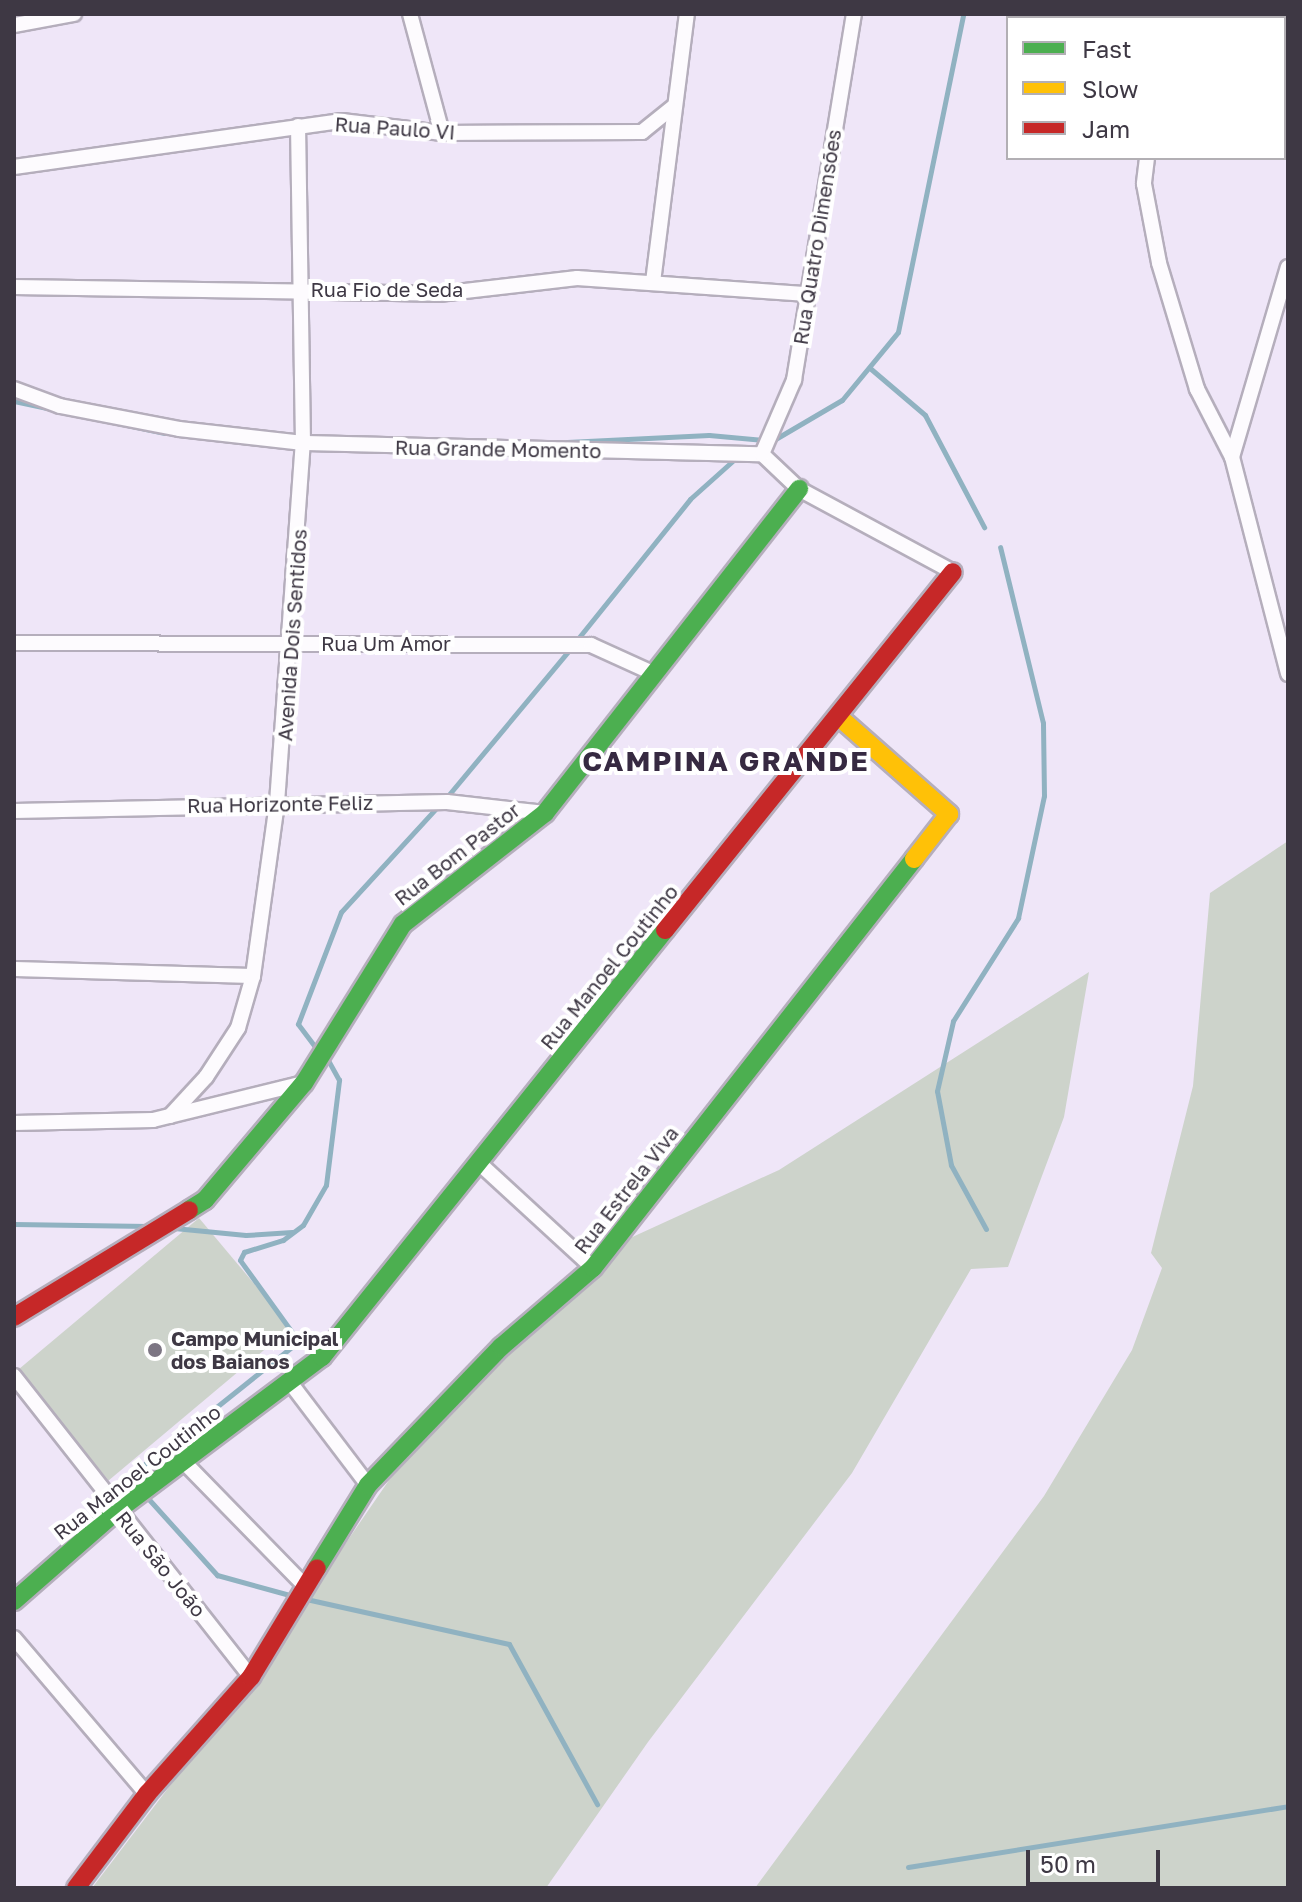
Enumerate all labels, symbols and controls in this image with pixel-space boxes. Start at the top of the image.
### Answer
legend [1006,16,1286,160]
text: Fast [1082,34,1132,63]
text: Slow [1082,74,1138,103]
street label: Rua Paulo VI [334,112,456,144]
text: Jam [1082,114,1130,143]
street label: Rua Quatro Dimensões [788,127,846,347]
street label: Rua Fio de Seda [311,277,463,301]
street label: Rua Grande Momento [395,435,601,463]
street label: Avenida Dois Sentidos [273,528,311,742]
street label: Rua Um Amor [321,631,451,655]
district label: CAMPINA GRANDE [582,744,870,778]
street label: Rua Horizonte Feliz [187,790,373,818]
street label: Rua Bom Pastor [390,798,524,910]
street label: Rua Manoel Coutinho [535,880,683,1054]
street label: Rua Estrela Viva [569,1122,683,1258]
place label: Campo Municipal dos Baianos [171,1326,338,1373]
marker: Campo Municipal dos Baianos [146,1341,164,1359]
street label: Rua Manoel Coutinho [49,1399,225,1545]
street label: Rua São João [111,1506,211,1622]
scale bar [1030,1834,1164,1884]
text: 50 m [1040,1849,1096,1878]

